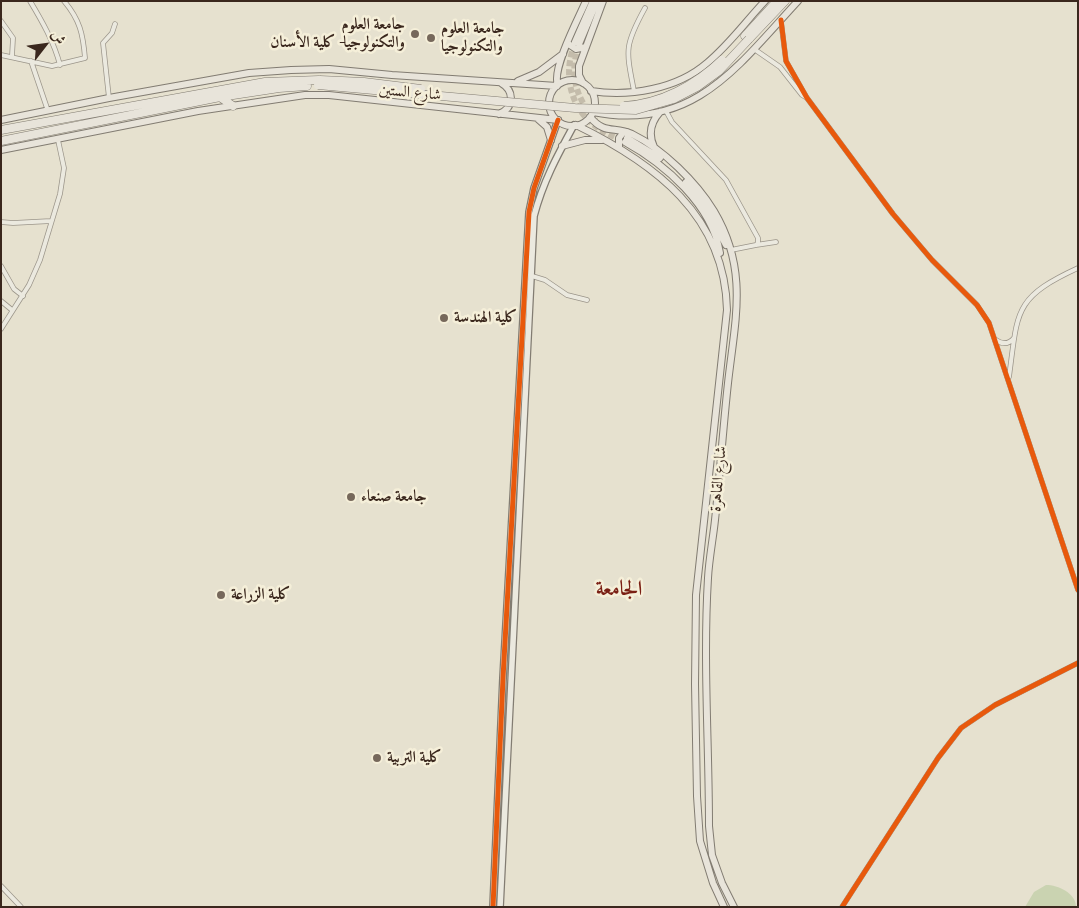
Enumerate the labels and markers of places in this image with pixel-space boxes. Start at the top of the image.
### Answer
place label: جامعة العلوم والتكنولوجيا- كلية الأسنان [270,15,405,53]
place label: جامعة العلوم والتكنولوجيا [441,19,504,57]
marker: جامعة العلوم والتكنولوجيا- كلية الأسنان [409,28,421,40]
marker: جامعة العلوم والتكنولوجيا [425,32,437,44]
place label: كلية الهندسة [454,308,517,328]
marker: كلية الهندسة [438,312,450,324]
place label: جامعة صنعاء [361,487,427,507]
marker: جامعة صنعاء [345,491,357,503]
place label: كلية الزراعة [231,585,291,605]
marker: كلية الزراعة [215,589,227,601]
place label: كلية التربية [387,748,442,768]
marker: كلية التربية [371,752,383,764]

